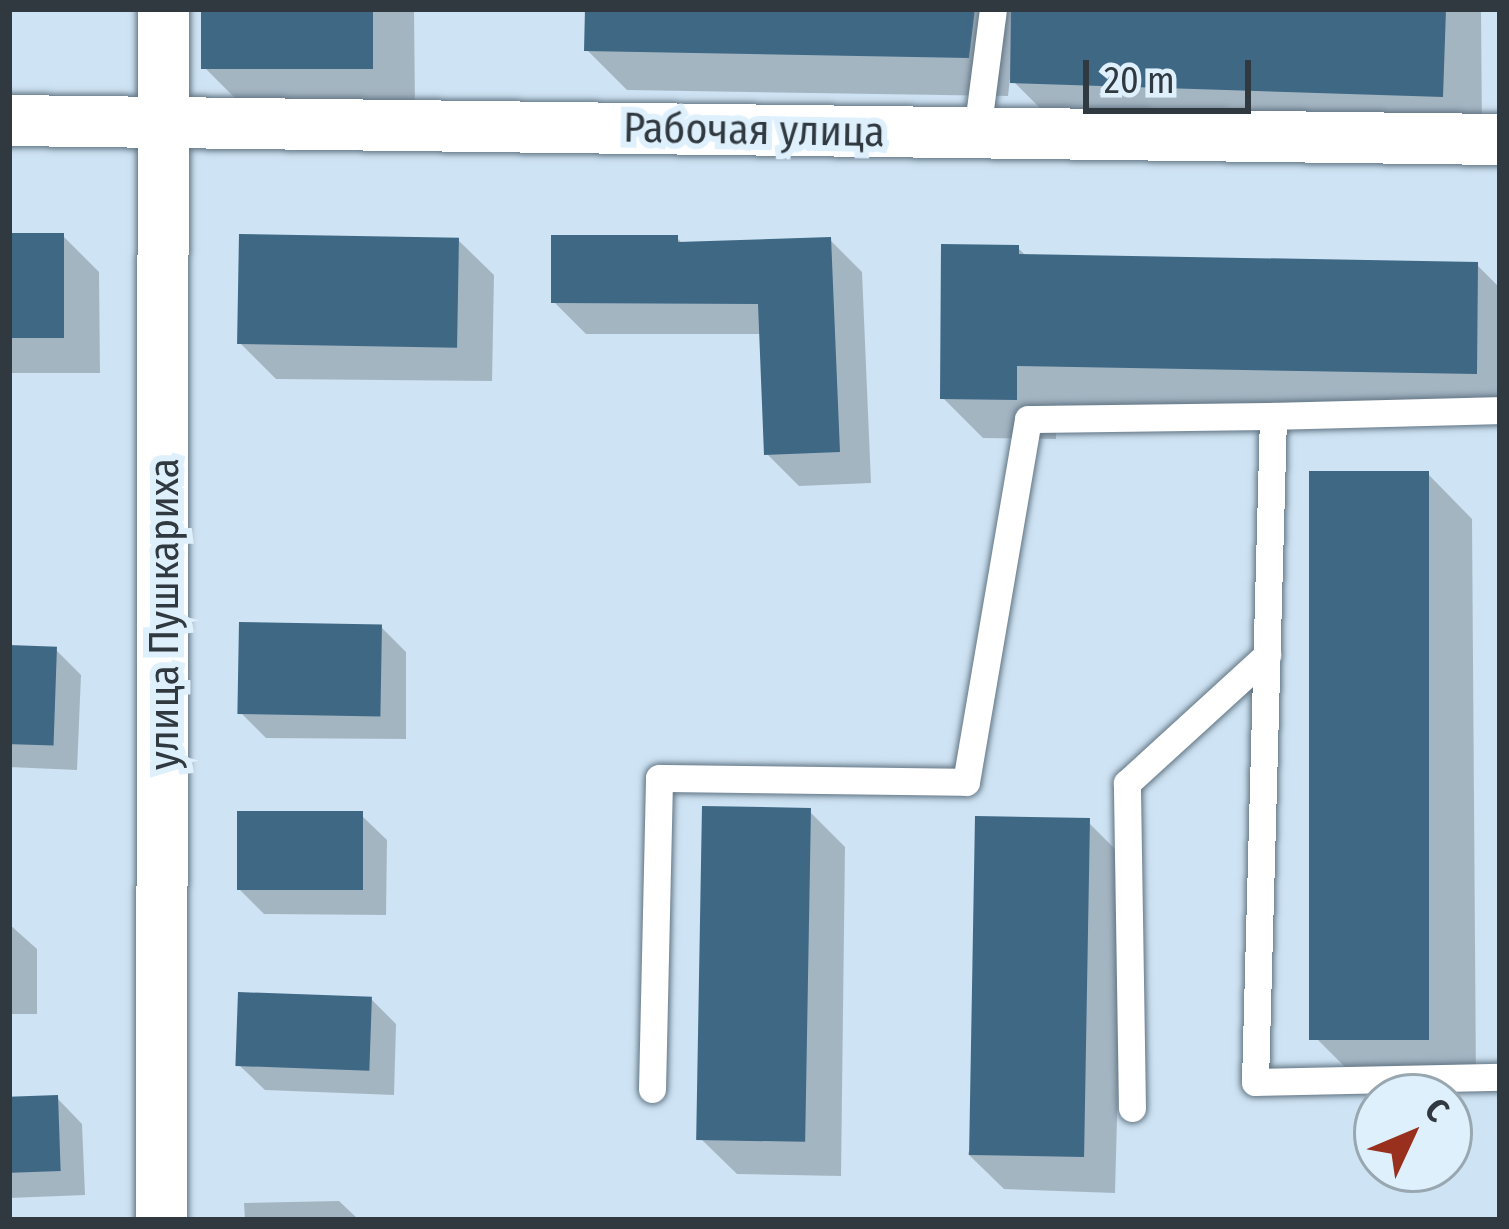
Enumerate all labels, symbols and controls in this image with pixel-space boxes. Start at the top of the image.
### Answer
scale bar [1089,36,1257,110]
text: 20 m [1104,59,1175,103]
street label: Рабочая улица [623,103,885,157]
street label: улица Пушкариха [139,458,189,770]
north arrow [1353,1073,1473,1193]
text: С [1416,1090,1457,1130]

